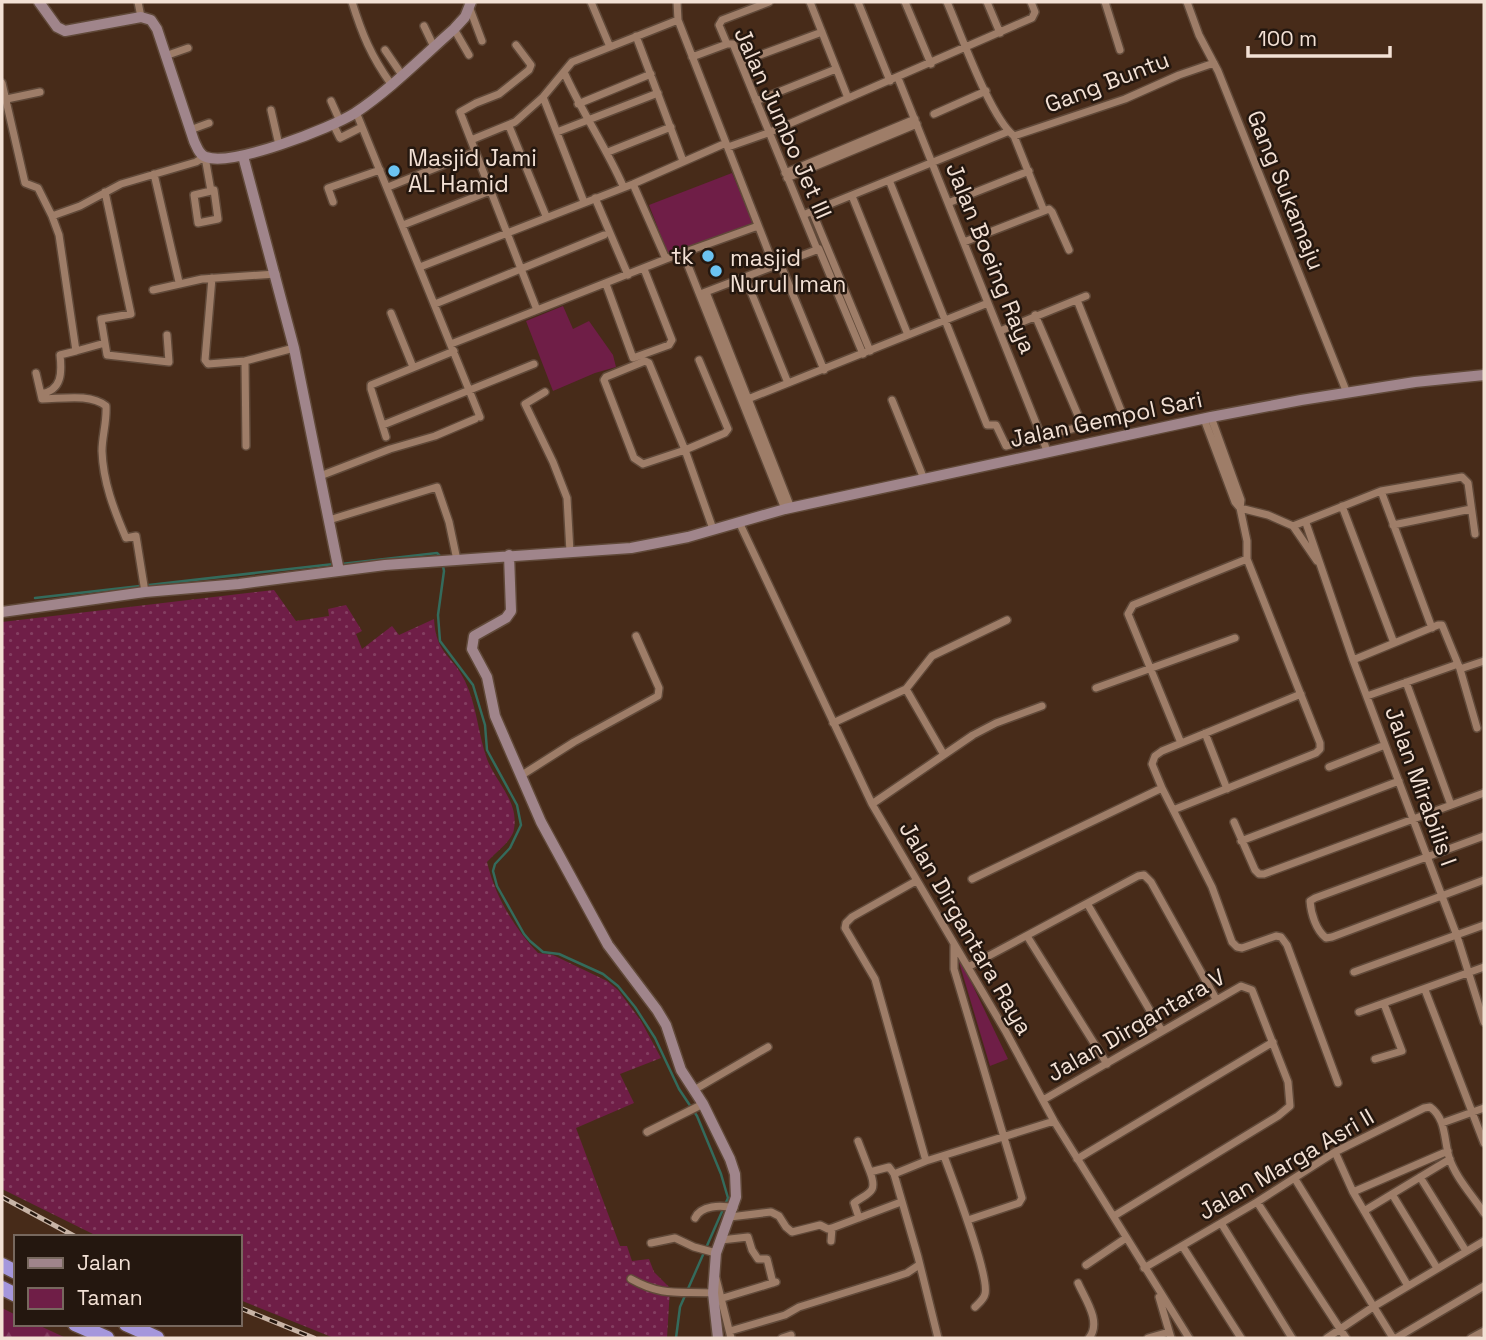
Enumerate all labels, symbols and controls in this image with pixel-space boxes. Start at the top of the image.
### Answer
scale bar [1248,14,1390,58]
street label: Jalan Jumbo Jet III [727,23,839,223]
text: 100 m [1258,25,1317,52]
street label: Gang Buntu [1041,45,1173,119]
street label: Gang Sukamaju [1240,106,1332,274]
place label: Masjid Jami AL Hamid [408,143,537,199]
street label: Jalan Boeing Raya [939,158,1043,358]
marker: Masjid Jami AL Hamid [386,163,402,179]
place label: tk [671,241,694,271]
place label: masjid Nurul Iman [730,243,846,299]
marker: tk [700,248,716,264]
marker: masjid Nurul Iman [708,263,724,279]
street label: Jalan Gempol Sari [1007,384,1205,454]
street label: Jalan Mirabilis I [1378,702,1464,870]
street label: Jalan Dirgantara Raya [893,816,1039,1040]
street label: Jalan Dirgantara V [1041,962,1231,1088]
street label: Jalan Marga Asri II [1193,1101,1379,1227]
legend [14,1235,242,1326]
text: Jalan [77,1249,131,1276]
text: Taman [77,1284,143,1311]

